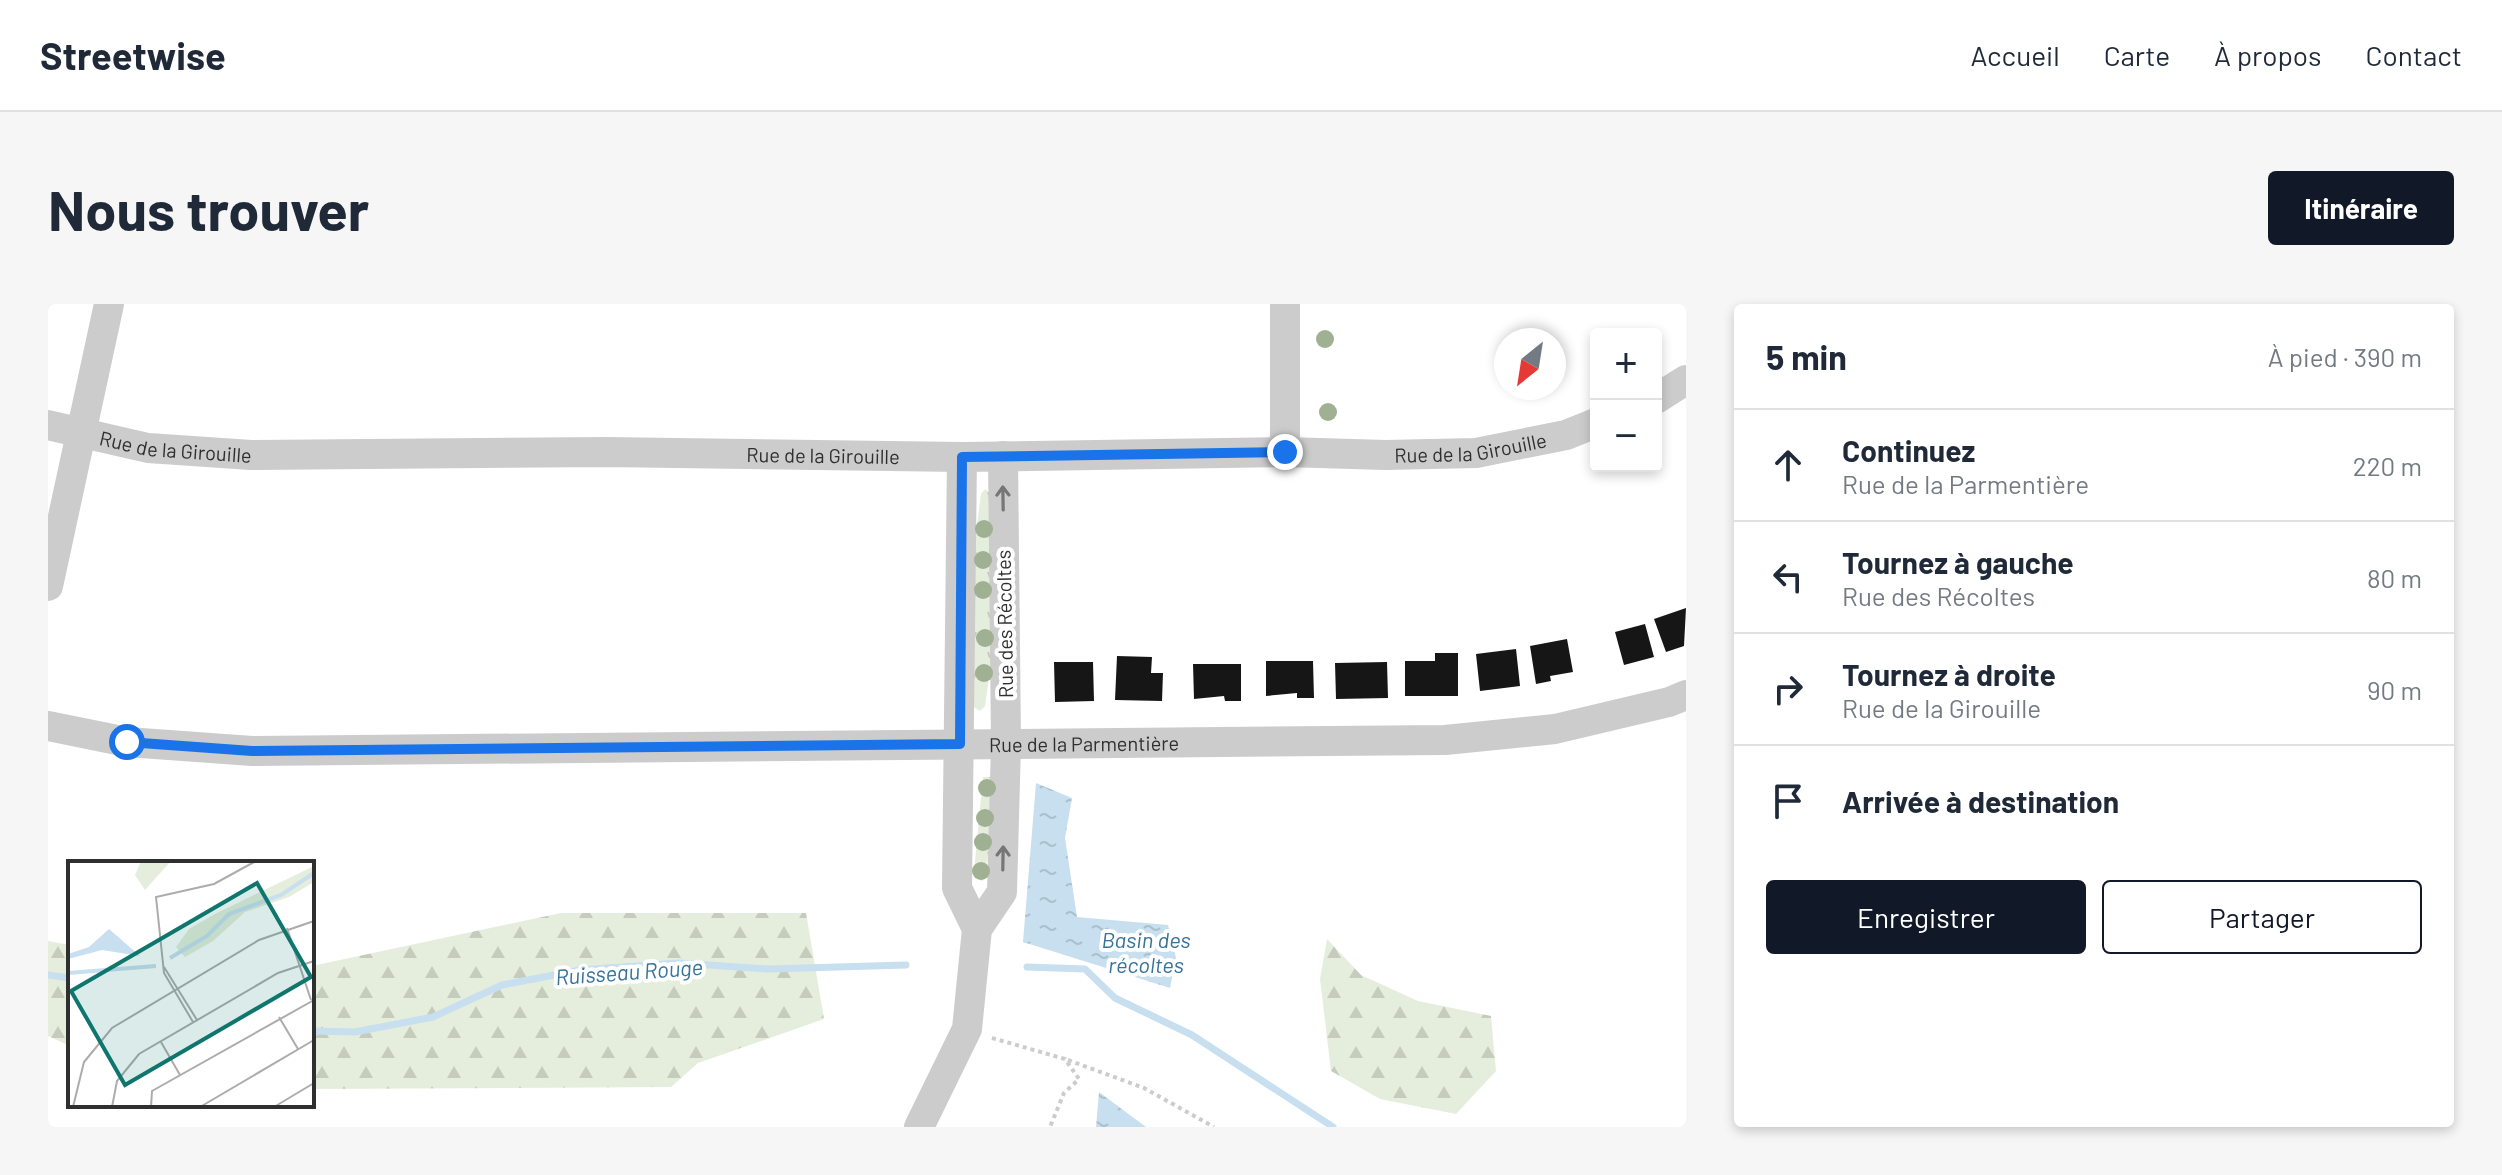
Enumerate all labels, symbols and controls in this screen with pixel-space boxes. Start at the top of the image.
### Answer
text: Streetwise [40,32,226,78]
text: Accueil [1970,38,2060,72]
text: Carte [2104,38,2170,72]
text: À propos [2214,38,2321,72]
text: Contact [2365,38,2462,72]
button: Itinéraire [2268,171,2454,245]
text: Nous trouver [48,175,369,242]
north arrow [1494,328,1566,400]
map controls [1590,328,1662,472]
button: + [1590,328,1662,400]
text: 5 min [1766,336,1847,377]
text: À pied · 390 m [2268,341,2422,372]
button: − [1590,400,1662,472]
street label: Rue de la Girouille [97,425,253,467]
street label: Rue de la Girouille [1394,427,1549,467]
text: Continuez [1842,432,1975,468]
route end [1267,434,1303,470]
street label: Rue de la Girouille [746,442,900,468]
icon: ahead [1766,443,1810,487]
text: 220 m [2353,450,2422,481]
text: Rue de la Parmentière [1842,468,2089,499]
one-way arrow [995,485,1011,512]
text: Tournez à gauche [1842,544,2074,580]
street label: Rue des Récoltes [991,550,1017,698]
icon: left [1766,555,1810,599]
text: 80 m [2367,562,2422,593]
text: Rue des Récoltes [1842,580,2035,611]
text: Tournez à droite [1842,656,2056,692]
icon: right [1766,667,1810,711]
text: 90 m [2367,674,2422,705]
text: Rue de la Girouille [1842,692,2041,723]
route start [109,724,145,760]
street label: Rue de la Parmentière [989,730,1179,756]
icon: arrive [1766,779,1810,823]
text: Arrivée à destination [1842,783,2119,819]
one-way arrow [995,845,1011,872]
inset map [68,861,314,1107]
button: Enregistrer [1766,880,2086,954]
button: Partager [2102,880,2422,954]
water label: Basin des récoltes [1101,926,1191,977]
water label: Ruisseau Rouge [554,953,704,989]

